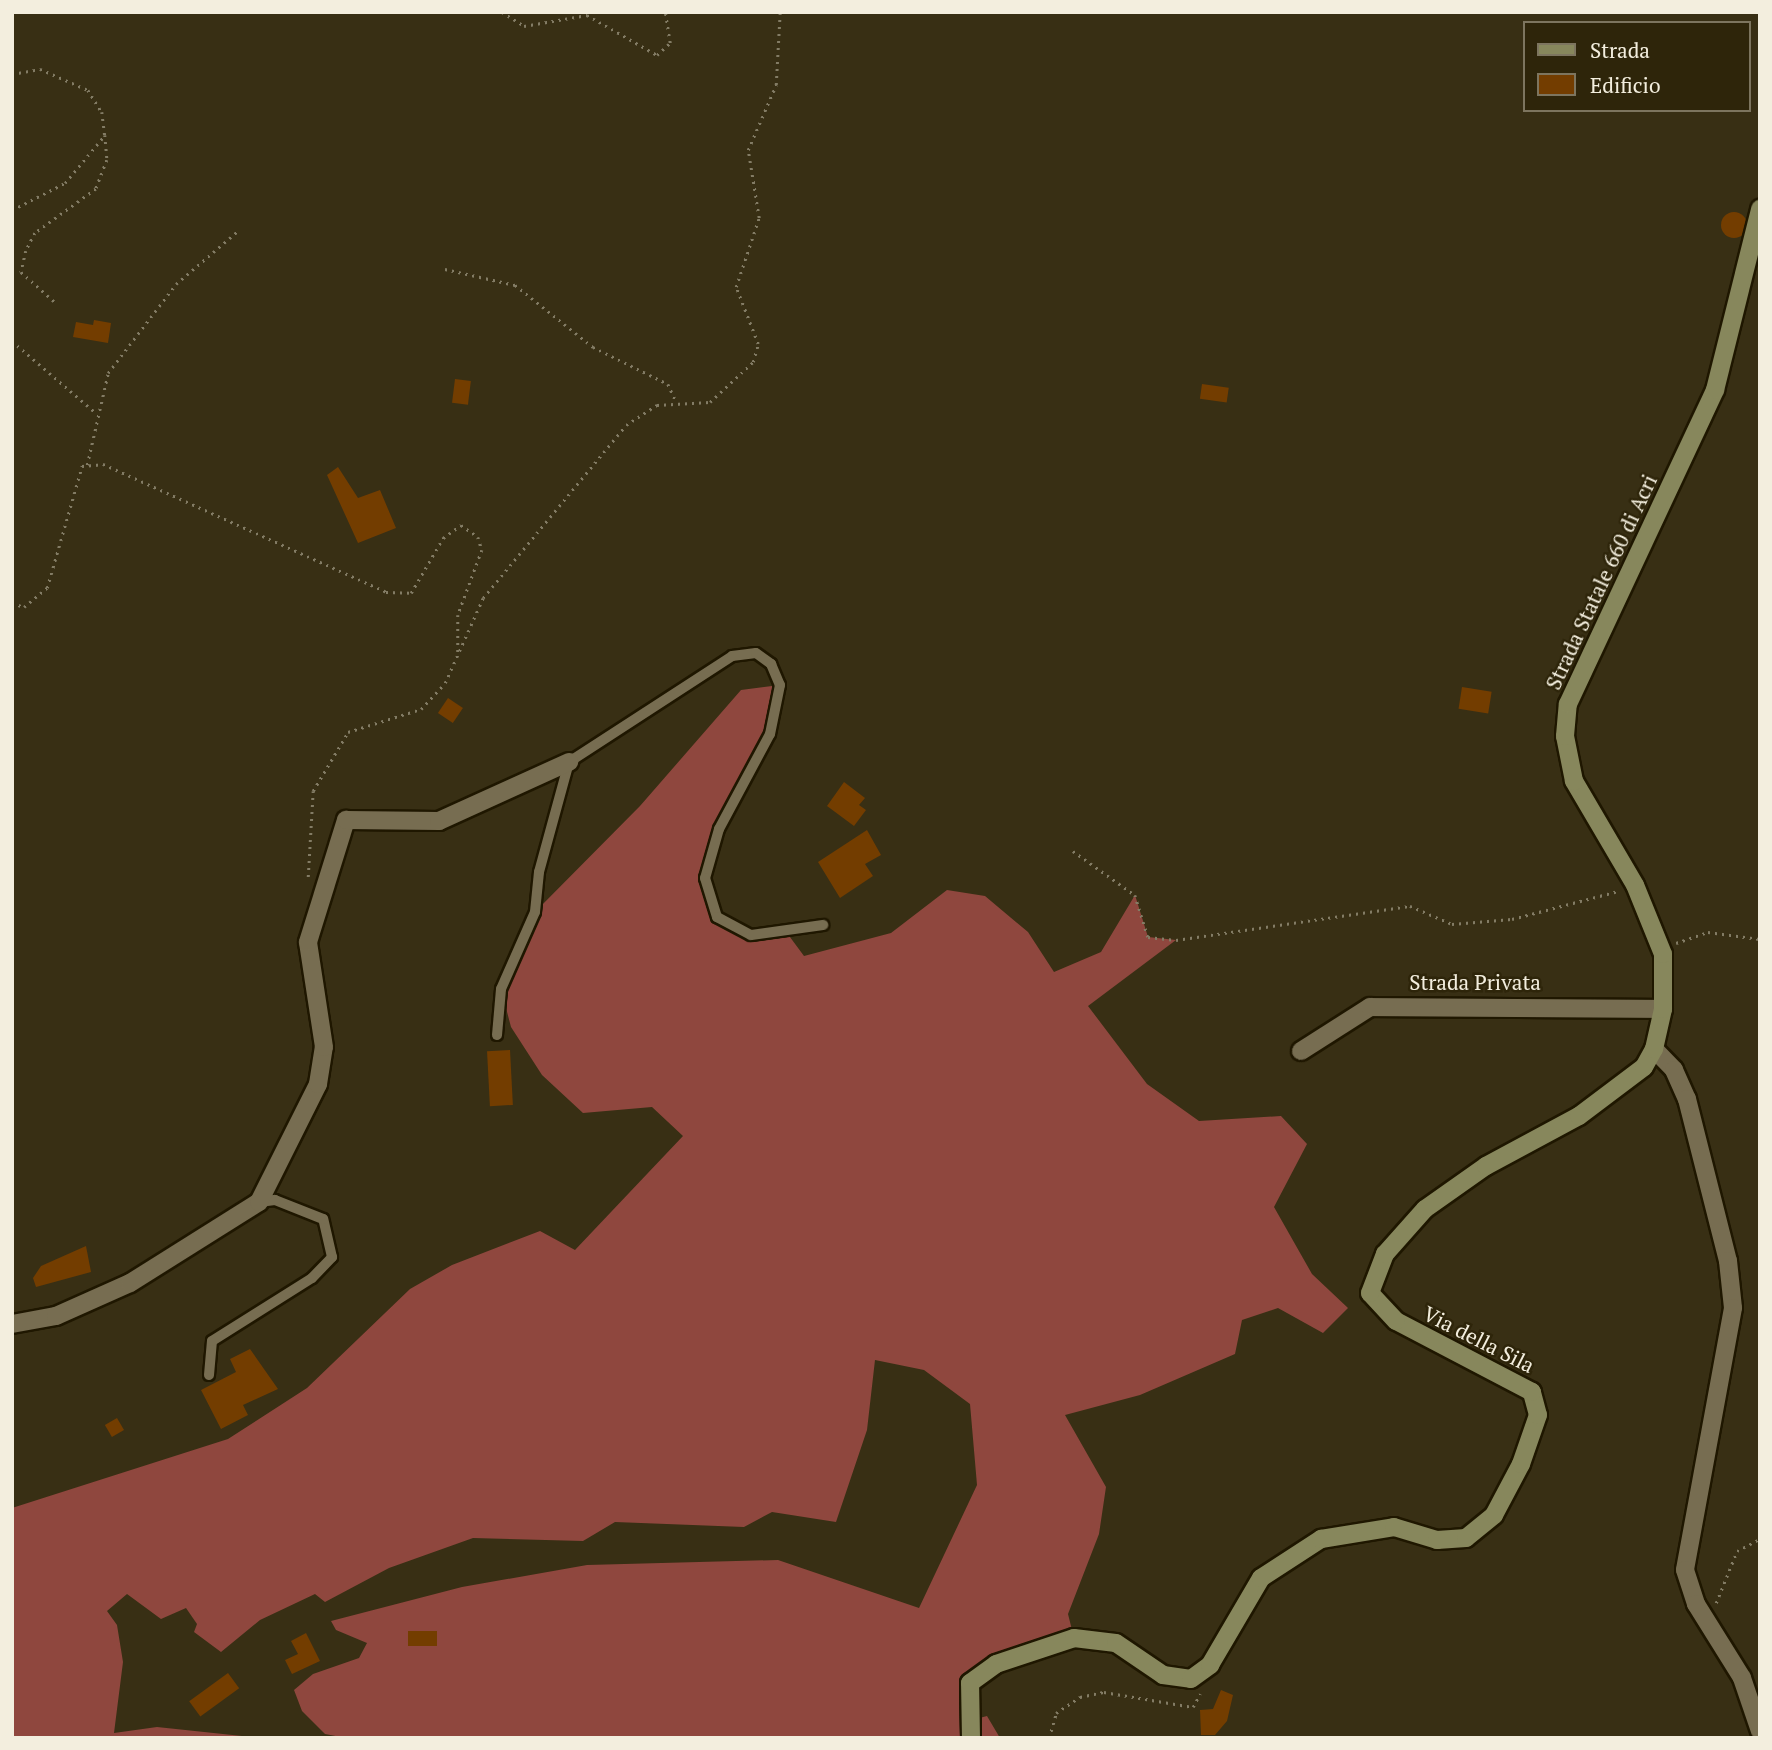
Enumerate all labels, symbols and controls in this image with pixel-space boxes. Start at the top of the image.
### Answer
legend [1524,21,1751,112]
text: Strada [1590,36,1650,64]
text: Edificio [1590,71,1661,99]
street label: Strada Statale 660 di Acri [1540,470,1662,694]
street label: Strada Privata [1409,969,1541,995]
street label: Via della Sila [1419,1300,1539,1378]

